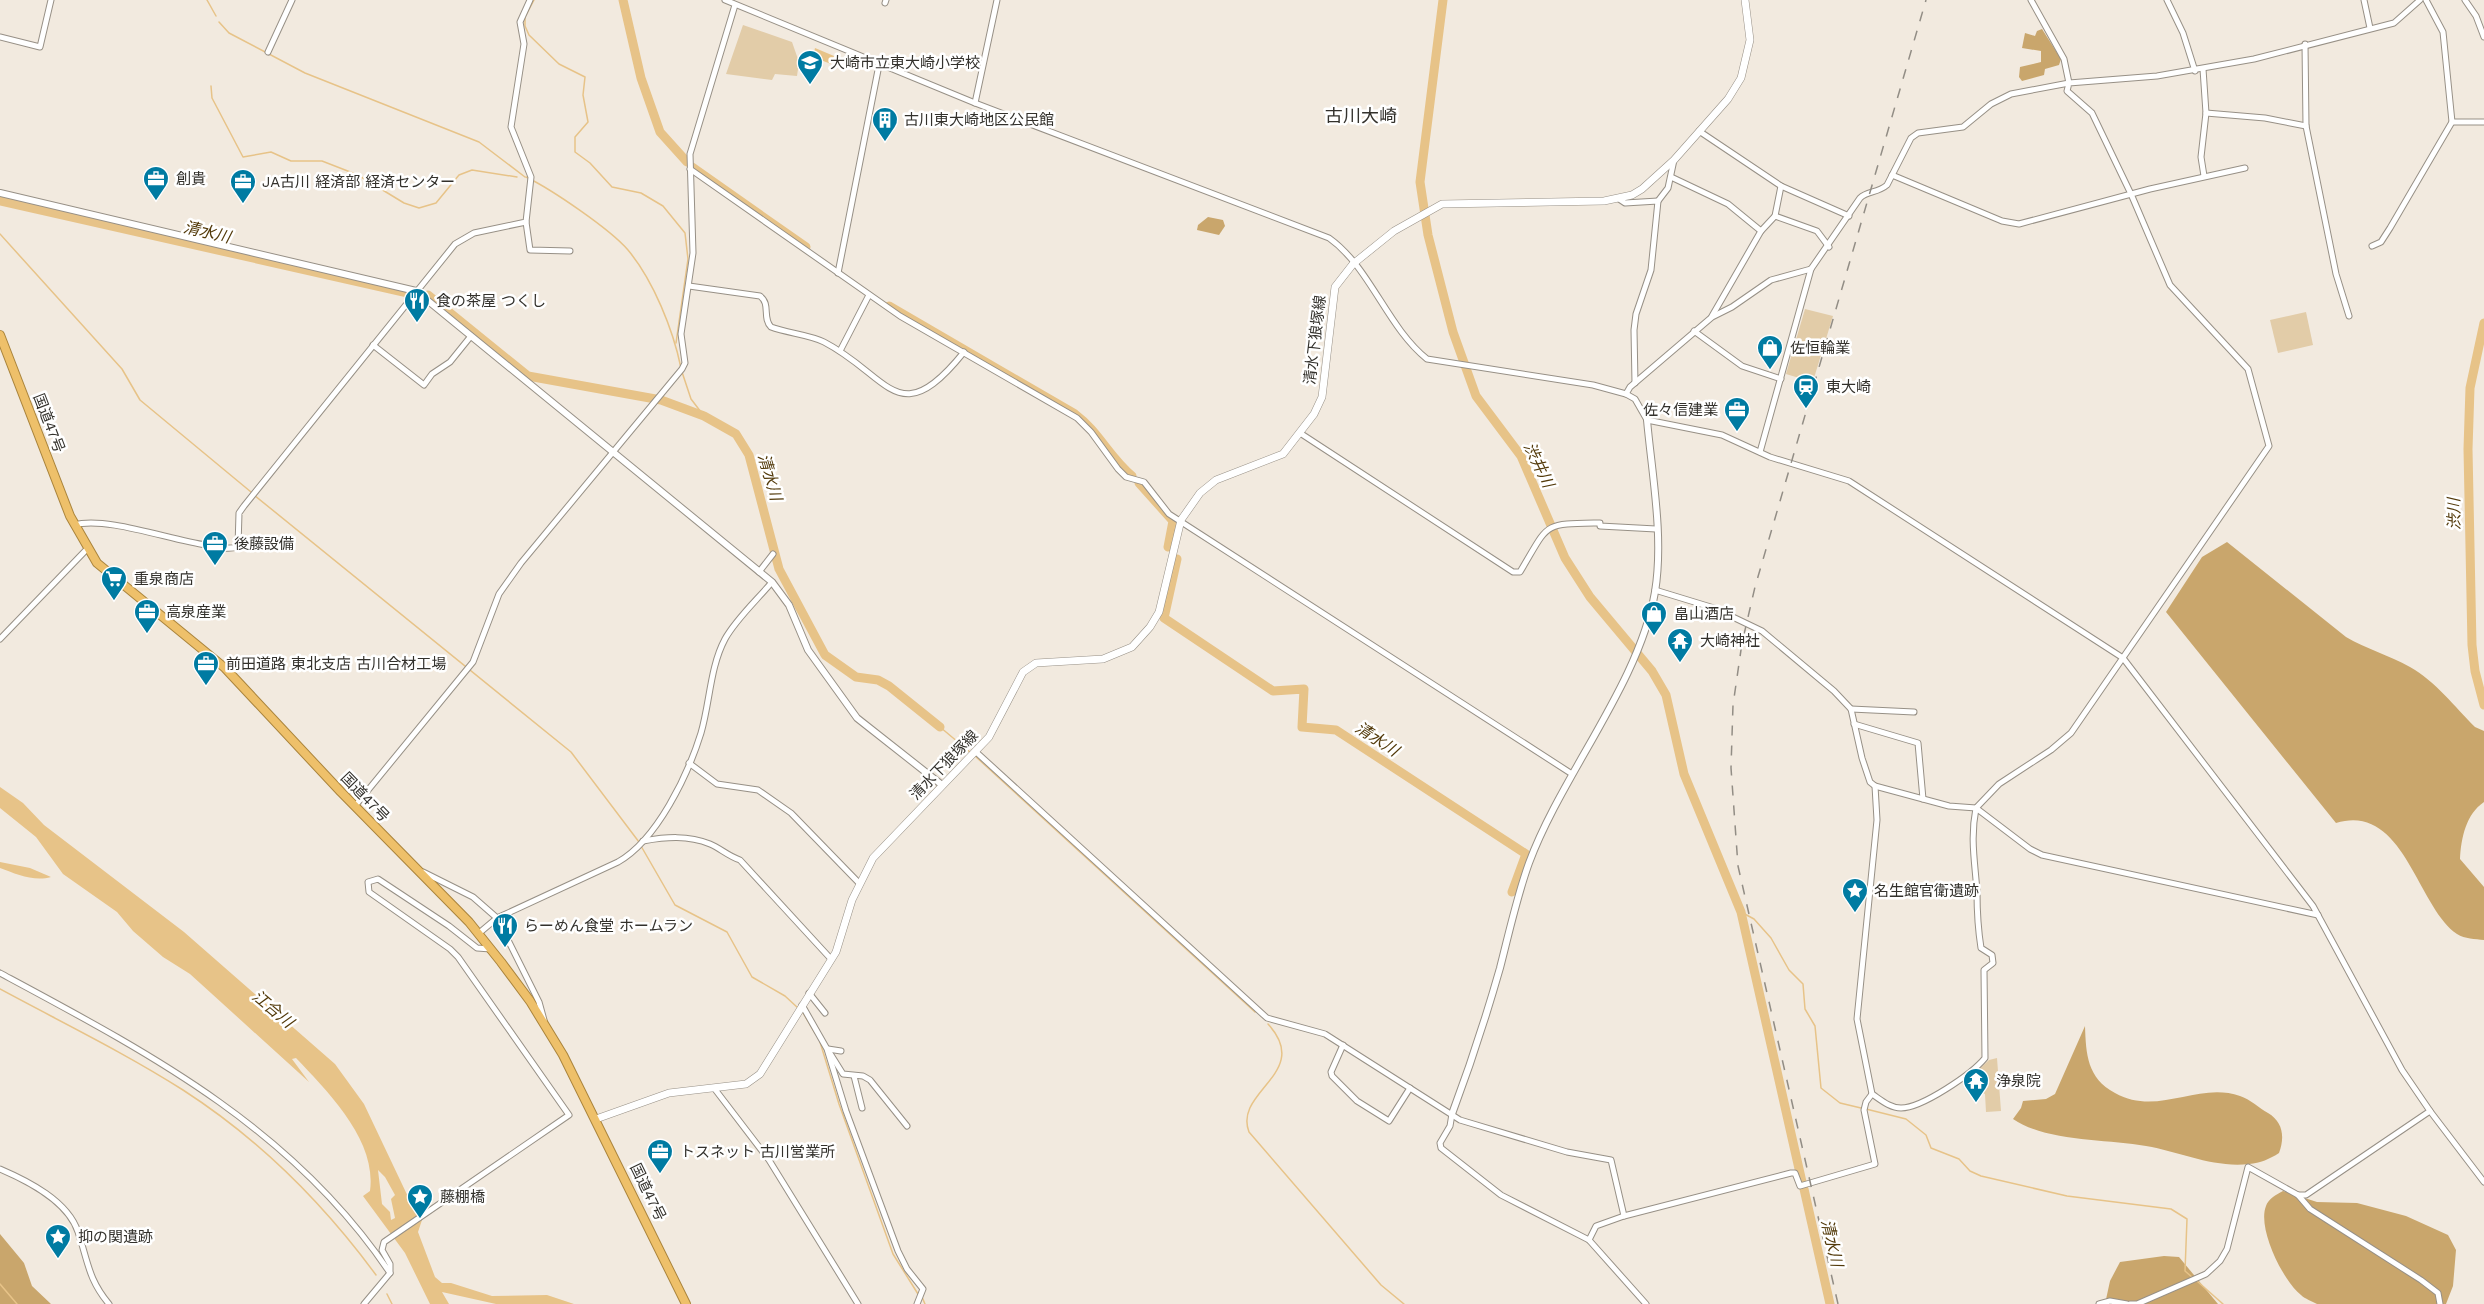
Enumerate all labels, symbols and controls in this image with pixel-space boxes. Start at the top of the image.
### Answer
school or university icon: 大崎市立東大崎小学校 [795,48,825,86]
place label: 大崎市立東大崎小学校 [830,54,980,72]
building icon: 古川東大崎地区公民館 [870,105,900,143]
district label: 古川大崎 [1325,105,1397,126]
place label: 古川東大崎地区公民館 [904,111,1054,129]
office icon: 創貴 [141,164,171,202]
office icon: JA古川 経済部 経済センター [228,167,258,205]
place label: 創貴 [176,170,206,188]
place label: JA古川 経済部 経済センター [262,173,455,191]
water label: 清水川 [181,217,234,247]
restaurant icon: 食の茶屋 つくし [402,286,432,324]
place label: 食の茶屋 つくし [436,292,546,310]
street label: 清水下狼塚線 [1301,294,1329,386]
shop icon: 佐恒輪業 [1755,333,1785,371]
place label: 佐恒輪業 [1790,339,1850,357]
station icon: 東大崎 [1791,372,1821,410]
place label: 東大崎 [1826,378,1871,396]
street label: 国道47号 [30,391,68,455]
office icon: 佐々信建業 [1722,395,1752,433]
place label: 佐々信建業 [1643,401,1718,419]
water label: 渋井川 [1520,439,1559,493]
water label: 清水川 [754,451,786,505]
water label: 渋川 [2444,496,2464,530]
office icon: 後藤設備 [200,529,230,567]
place label: 後藤設備 [234,535,294,553]
supermarket icon: 重泉商店 [99,564,129,602]
place label: 重泉商店 [134,570,194,588]
office icon: 高泉産業 [132,597,162,635]
shop icon: 畠山酒店 [1639,599,1669,637]
place label: 高泉産業 [166,603,226,621]
place label: 畠山酒店 [1674,605,1734,623]
temple icon: 大崎神社 [1665,626,1695,664]
place label: 大崎神社 [1700,632,1760,650]
office icon: 前田道路 東北支店 古川合材工場 [191,649,221,687]
place label: 前田道路 東北支店 古川合材工場 [226,655,446,673]
water label: 清水川 [1352,718,1404,761]
street label: 清水下狼塚線 [906,726,982,804]
street label: 国道47号 [337,769,393,825]
place icon: 名生館官衛遺跡 [1840,876,1870,914]
place label: 名生館官衛遺跡 [1874,882,1979,900]
restaurant icon: らーめん食堂 ホームラン [490,911,520,949]
place label: らーめん食堂 ホームラン [524,917,693,935]
water label: 江合川 [249,986,299,1033]
temple icon: 浄泉院 [1961,1066,1991,1104]
place label: 浄泉院 [1996,1072,2041,1090]
office icon: トスネット 古川営業所 [645,1137,675,1175]
place label: トスネット 古川営業所 [680,1143,835,1161]
street label: 国道47号 [626,1160,670,1224]
place icon: 藤棚橋 [405,1182,435,1220]
place label: 藤棚橋 [440,1188,485,1206]
water label: 清水川 [1817,1217,1847,1270]
place icon: 抑の関遺跡 [43,1222,73,1260]
place label: 抑の関遺跡 [78,1228,153,1246]

